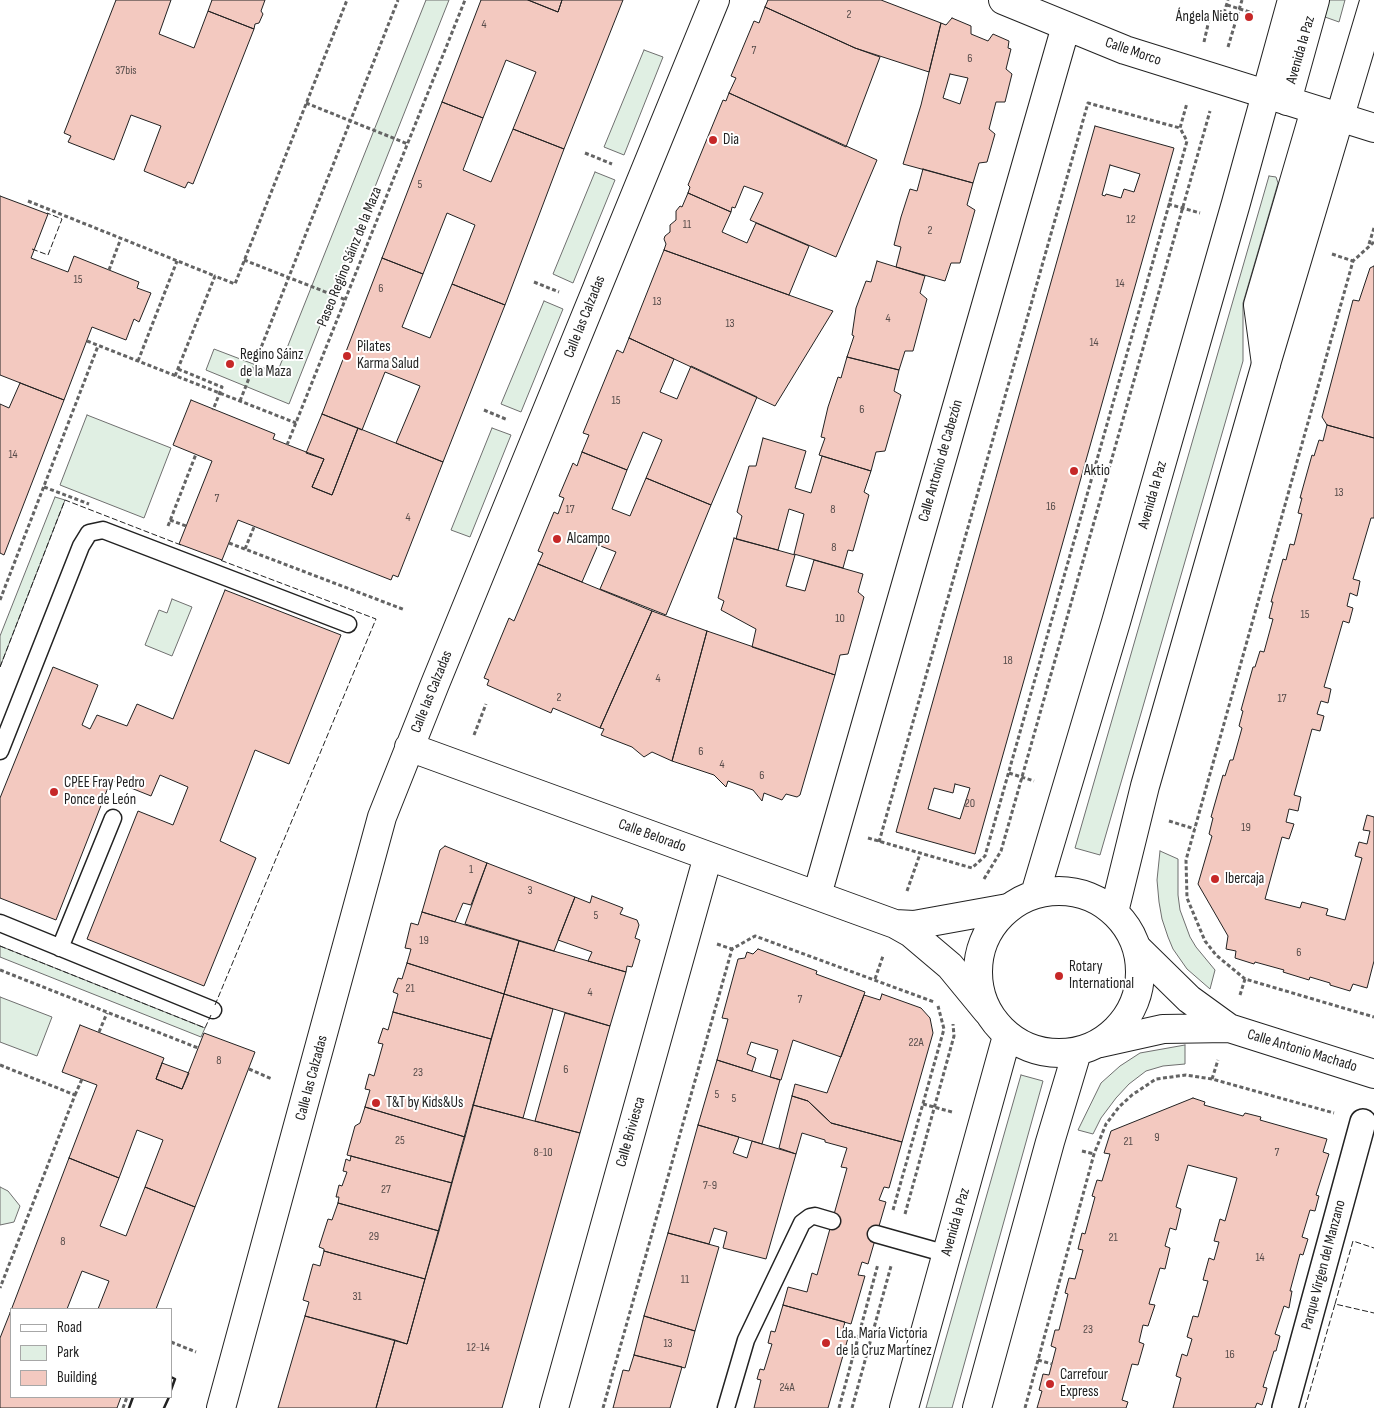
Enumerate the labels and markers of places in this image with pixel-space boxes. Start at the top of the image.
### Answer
place label: Ángela Nieto [1176,8,1239,26]
marker: Ángela Nieto [1243,11,1255,23]
place label: Dia [723,131,739,149]
marker: Dia [707,134,719,146]
place label: Pilates Karma Salud [357,338,419,373]
place label: Regino Sáinz de la Maza [240,346,303,381]
marker: Pilates Karma Salud [341,350,353,362]
marker: Regino Sáinz de la Maza [224,358,236,370]
place label: Aktio [1084,462,1110,480]
marker: Aktio [1068,465,1080,477]
place label: Alcampo [567,530,610,548]
marker: Alcampo [551,533,563,545]
place label: CPEE Fray Pedro Ponce de León [64,774,145,809]
marker: CPEE Fray Pedro Ponce de León [48,786,60,798]
place label: Ibercaja [1225,870,1264,888]
marker: Ibercaja [1209,873,1221,885]
place label: Rotary International [1069,958,1134,993]
marker: Rotary International [1053,970,1065,982]
place label: T&T by Kids&Us [386,1094,463,1112]
marker: T&T by Kids&Us [370,1097,382,1109]
place label: Lda. María Victoria de la Cruz Martínez [836,1325,932,1360]
marker: Lda. María Victoria de la Cruz Martínez [820,1337,832,1349]
place label: Carrefour Express [1060,1366,1108,1401]
marker: Carrefour Express [1044,1378,1056,1390]

